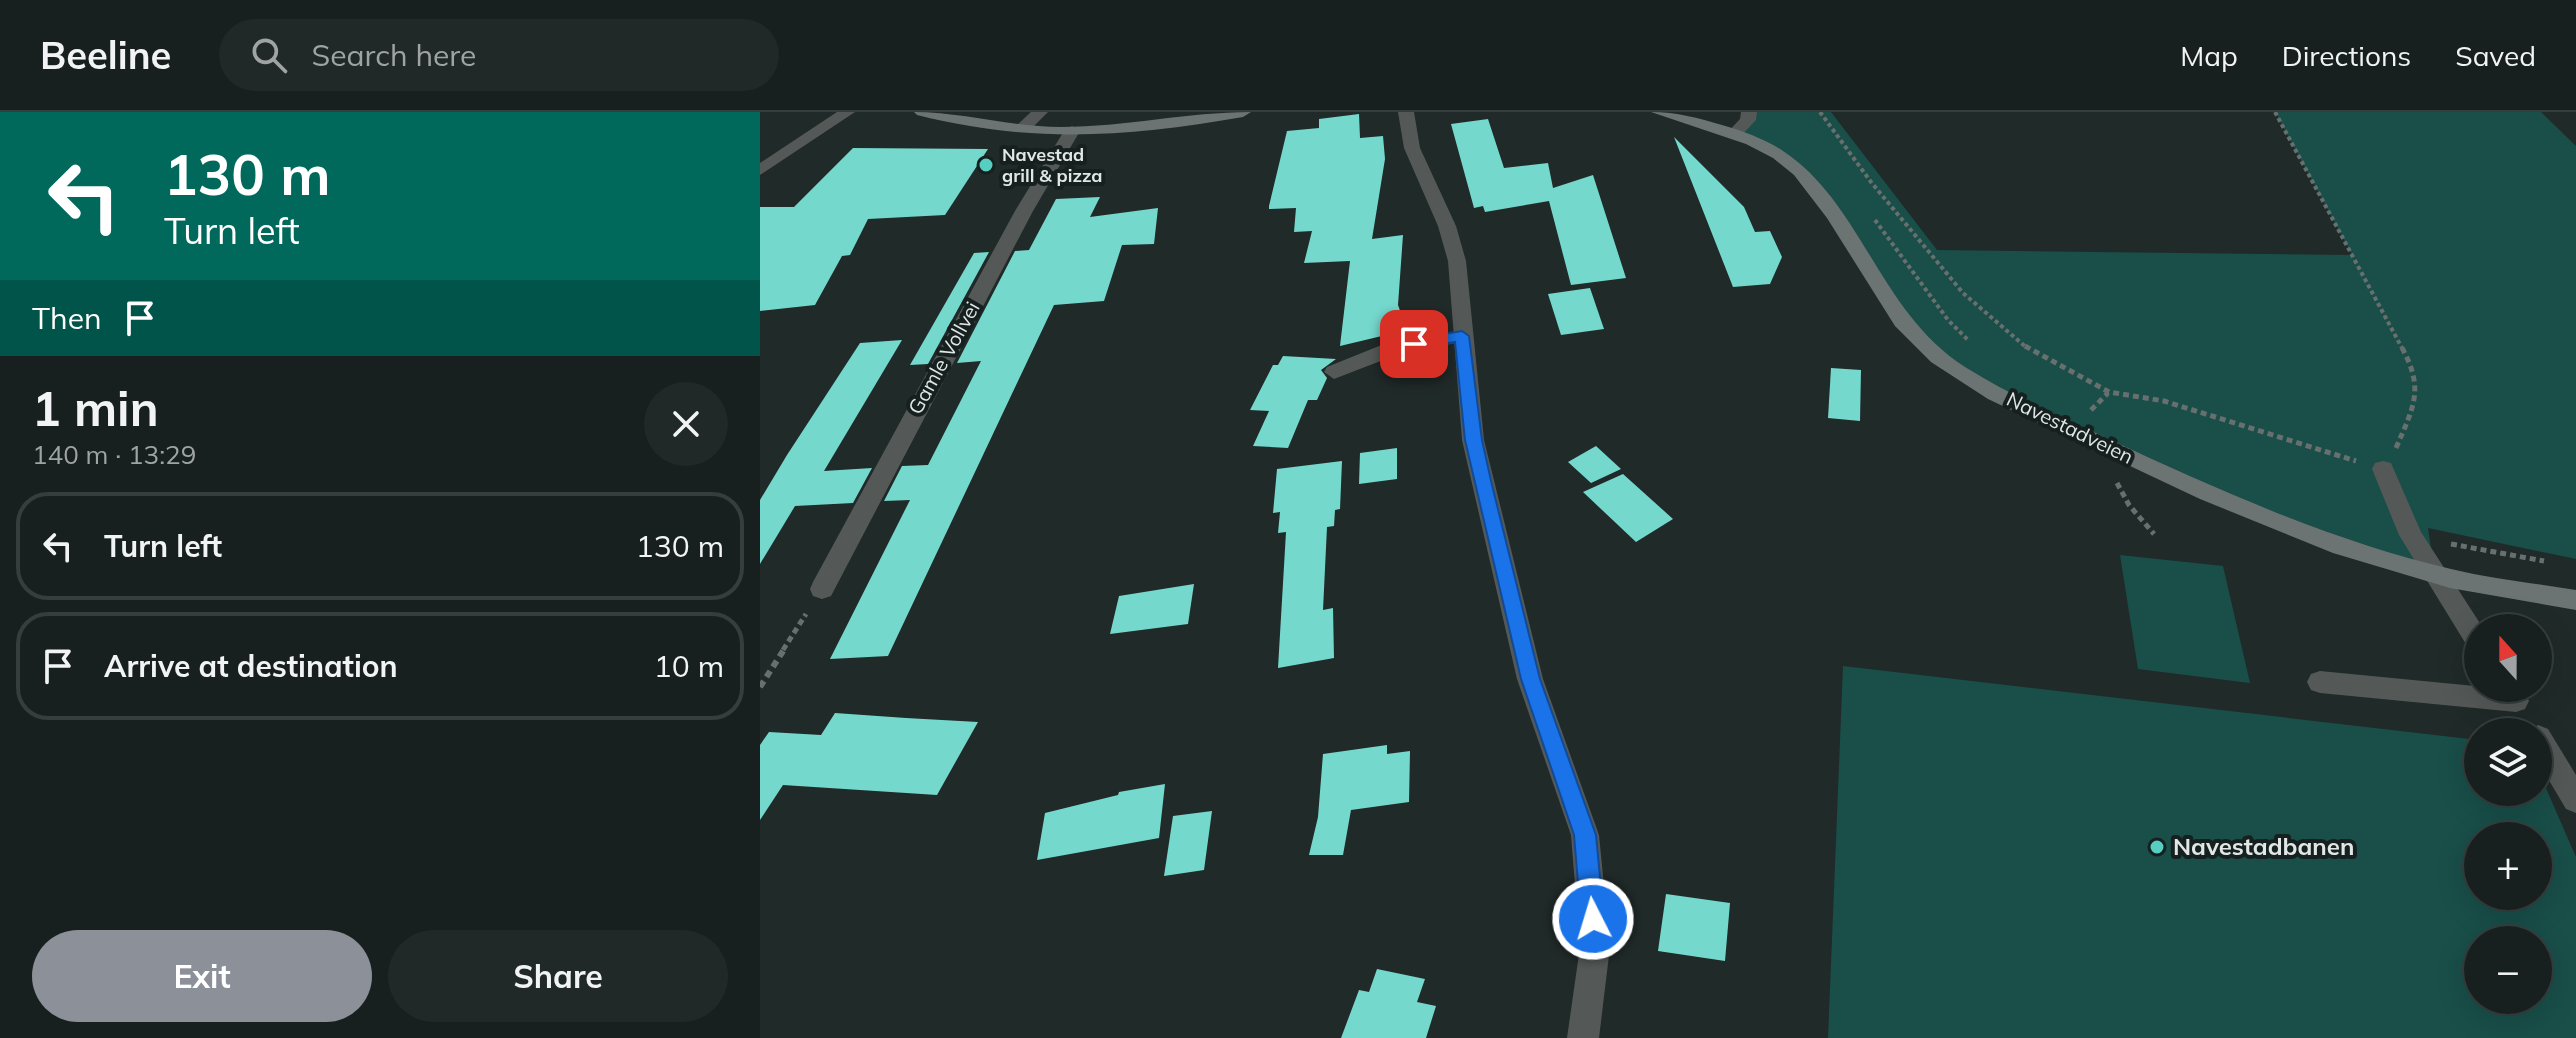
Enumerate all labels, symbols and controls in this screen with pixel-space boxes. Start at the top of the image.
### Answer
search box [219,19,779,91]
text: Beeline [40,31,171,79]
icon: search [247,33,291,77]
text: Search here [311,36,476,74]
text: Map [2180,38,2238,73]
text: Directions [2282,38,2411,73]
text: Saved [2455,38,2536,73]
text: 130 m [164,139,331,209]
place label: Navestad grill & pizza [1002,143,1102,187]
icon: left [32,144,136,248]
marker: Navestad grill & pizza [977,156,995,174]
text: Turn left [164,208,300,253]
icon: arrive [118,296,162,340]
street label: Gamle Vollvei [902,297,985,418]
text: Then [32,299,102,337]
pin [1380,310,1448,378]
icon: arrive [1392,322,1436,366]
text: 1 min [32,378,159,438]
button: close [644,382,728,466]
street label: Navestadveien [2003,386,2138,469]
text: 140 m · 13:29 [32,438,196,471]
icon: left [36,524,80,568]
text: Turn left [104,527,222,565]
text: 130 m [636,527,724,565]
north arrow [2464,614,2552,702]
map controls [2464,614,2552,1014]
icon: arrive [36,644,80,688]
text: Arrive at destination [104,647,398,685]
text: 10 m [654,647,724,685]
button: layers [2464,718,2552,806]
button: + [2464,822,2552,910]
place label: Navestadbanen [2173,831,2354,861]
marker: Navestadbanen [2148,838,2166,856]
position arrow [1551,877,1635,961]
button: − [2464,926,2552,1014]
button: Exit [32,930,372,1022]
button: Share [388,930,728,1022]

